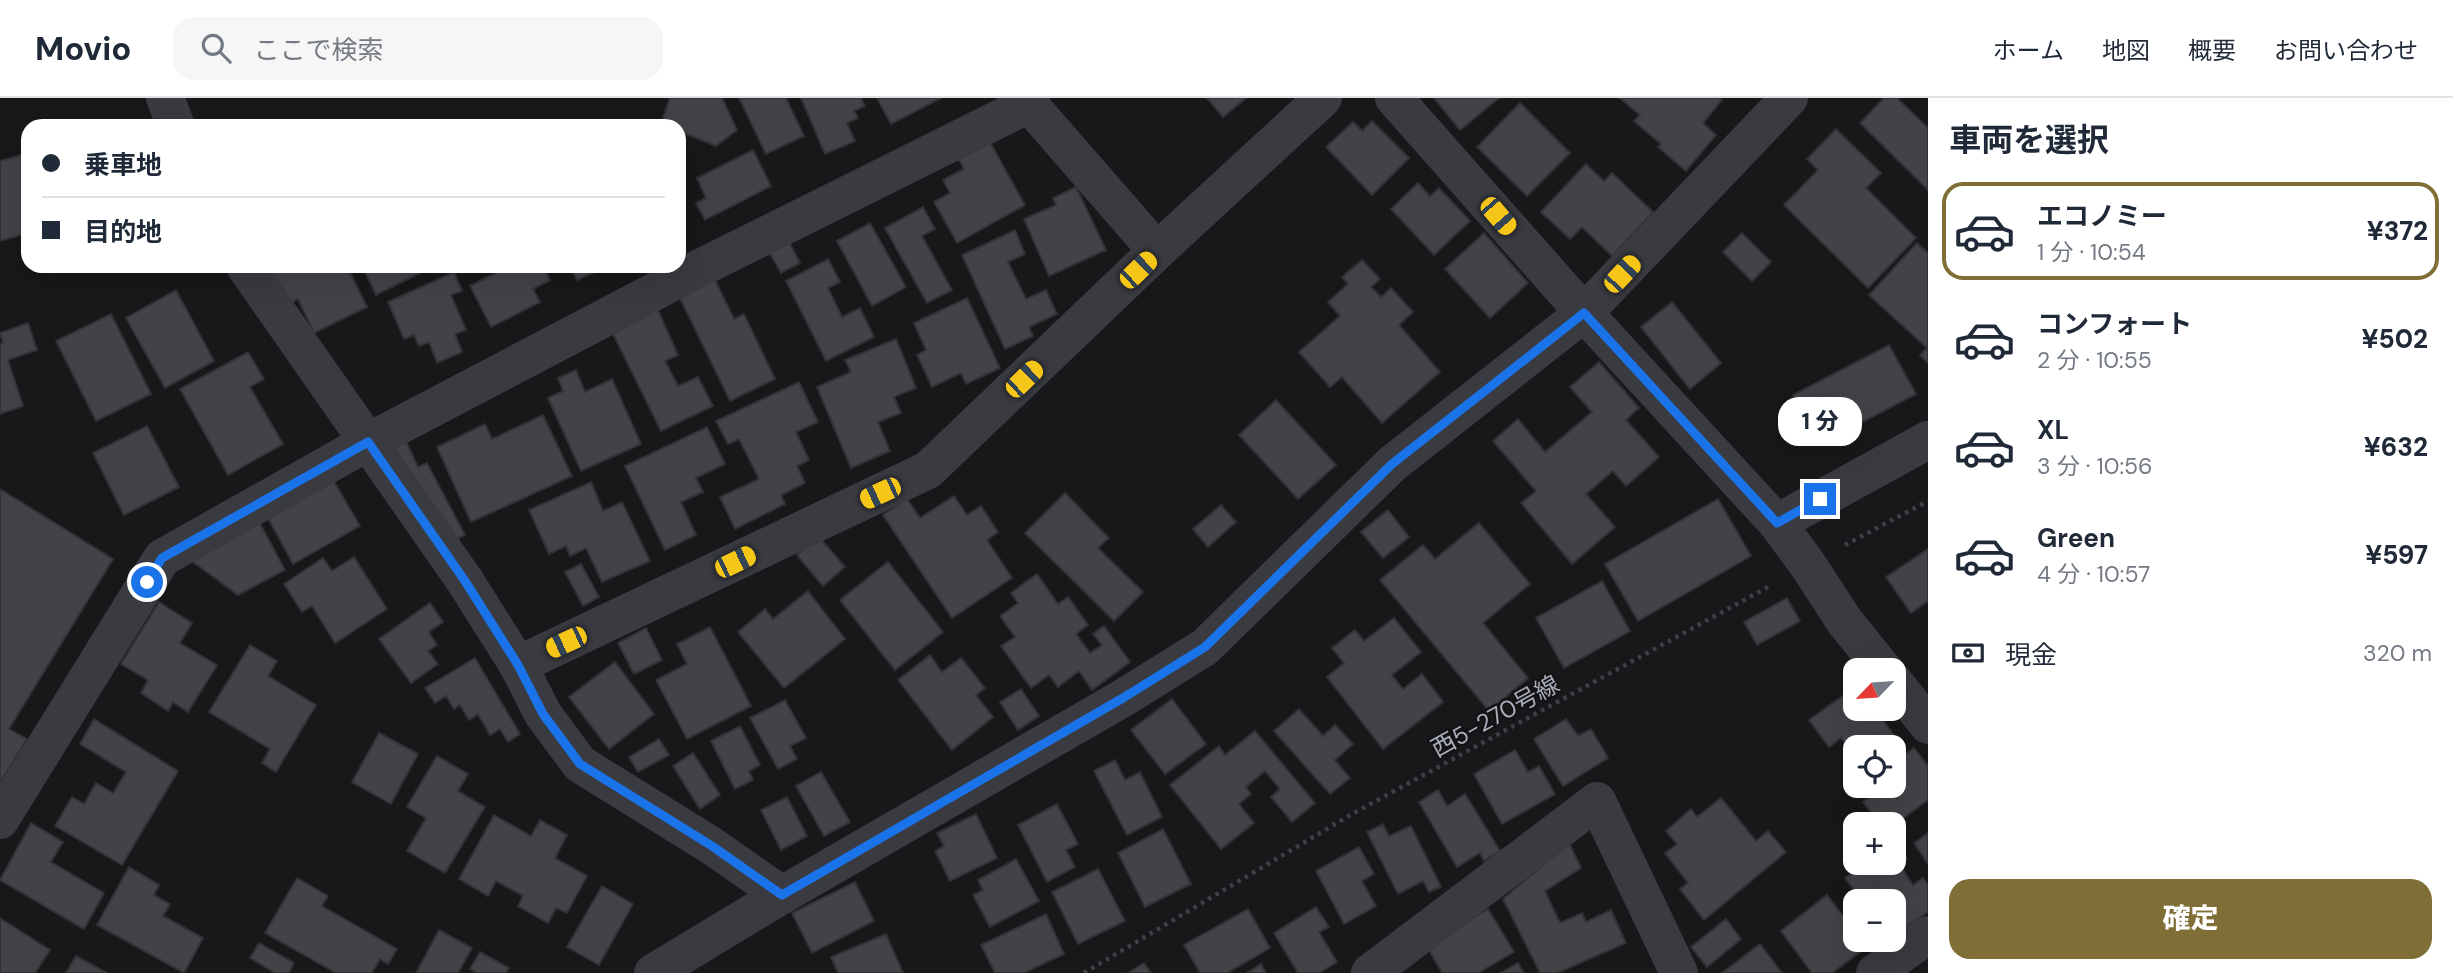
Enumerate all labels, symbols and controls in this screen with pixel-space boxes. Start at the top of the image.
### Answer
search box [173,17,663,80]
text: Movio [35,27,131,70]
icon: search [197,29,235,67]
text: ここで検索 [253,33,383,67]
text: ホーム [1993,35,2064,66]
text: 地図 [2102,35,2150,66]
text: 概要 [2188,35,2236,66]
text: お問い合わせ [2274,35,2418,66]
text: 車両を選択 [1949,119,2109,161]
text: 乗車地 [84,148,162,182]
car [1477,193,1520,239]
text: エコノミー [2037,199,2167,233]
icon: car [1953,200,2016,263]
text: ¥372 [2367,214,2428,248]
text: 目的地 [84,215,162,249]
text: 1 分 · 10:54 [2037,237,2146,267]
car [1116,248,1161,292]
car [1600,251,1645,297]
text: コンフォート [2037,307,2192,341]
icon: car [1953,308,2016,371]
text: ¥502 [2362,322,2428,356]
text: 2 分 · 10:55 [2037,345,2152,375]
car [1002,357,1047,401]
callout: 1 分 [1778,398,1862,446]
text: 1 分 [1802,406,1838,436]
text: XL [2037,413,2069,447]
icon: car [1953,416,2016,479]
text: ¥632 [2364,430,2428,464]
text: 3 分 · 10:56 [2037,451,2153,481]
car [857,475,904,511]
route end [1804,483,1836,515]
text: Green [2037,521,2115,555]
icon: car [1953,524,2016,587]
text: ¥597 [2365,538,2428,572]
car [712,543,759,581]
text: 4 分 · 10:57 [2037,559,2150,589]
route start [131,566,163,598]
car [543,624,590,660]
icon: cash [1949,634,1987,672]
text: 現金 [2005,638,2057,672]
text: 320 m [2363,638,2432,668]
north arrow [1843,658,1906,721]
map controls [1843,658,1906,952]
street label: 西5-270号線 [1425,668,1565,764]
button: locate [1843,735,1906,798]
button: + [1843,812,1906,875]
button: 確定 [1949,879,2432,959]
button: − [1843,889,1906,952]

